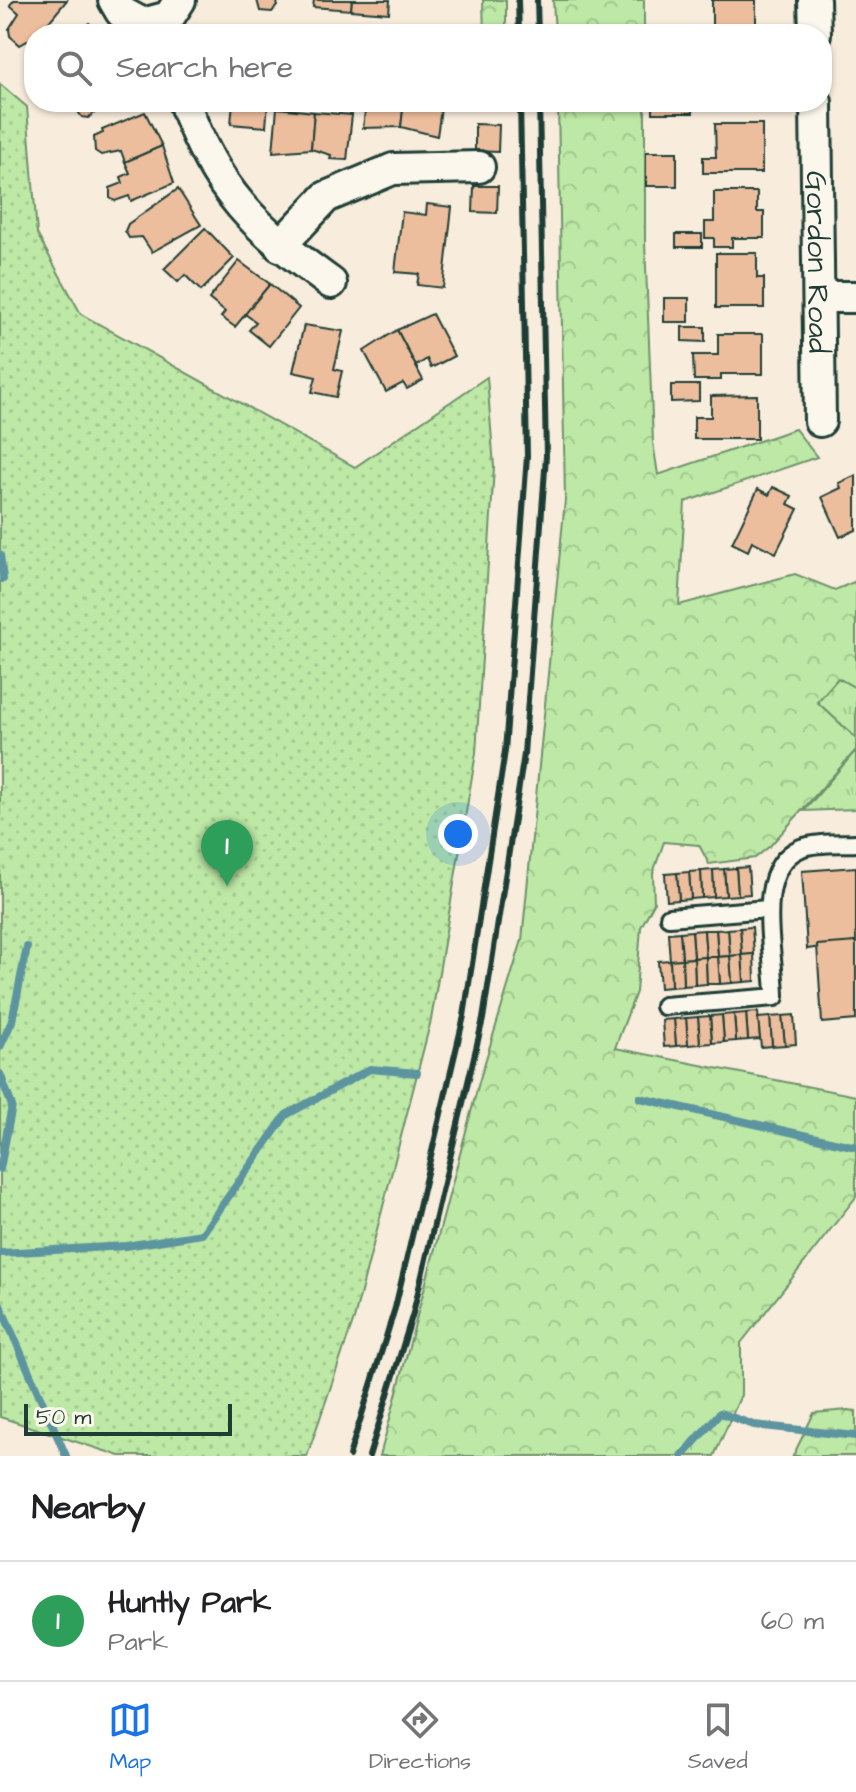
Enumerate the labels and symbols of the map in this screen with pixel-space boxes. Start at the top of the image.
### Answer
street label: Gordon Road [795,171,839,353]
your location [438,814,478,854]
pin: 1 [201,820,253,886]
scale bar [24,1400,232,1436]

